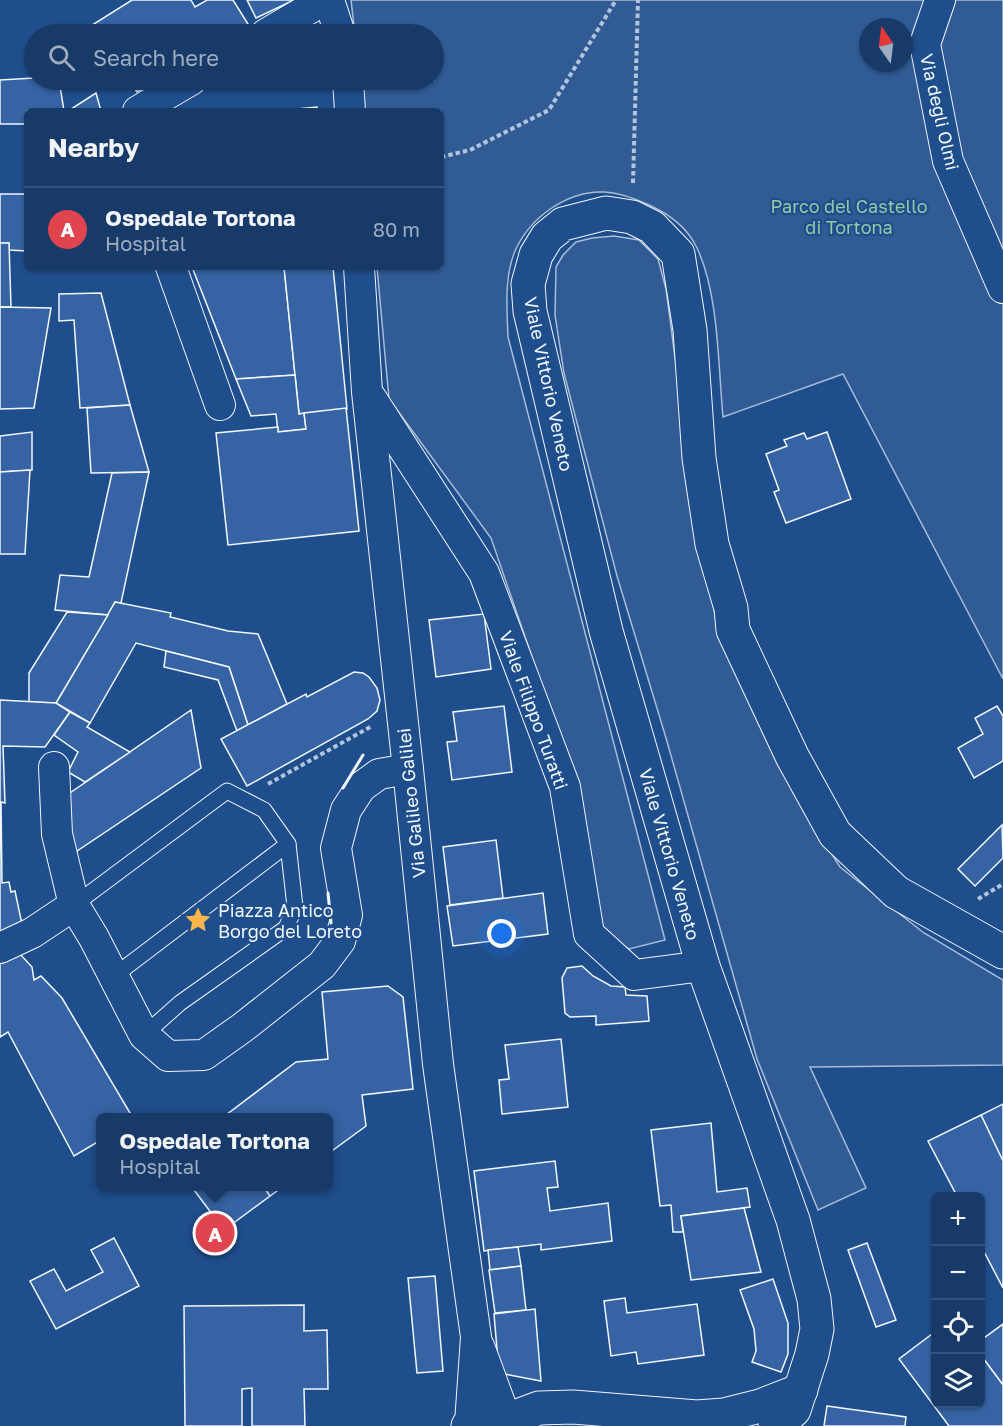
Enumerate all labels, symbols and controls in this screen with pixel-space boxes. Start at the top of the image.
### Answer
north arrow [859,18,913,72]
search box [24,24,444,90]
icon: search [45,41,78,74]
text: Search here [93,44,219,71]
street label: Via degli Olmi [916,52,964,172]
text: Nearby [48,132,139,163]
park label: Parco del Castello di Tortona [770,195,928,238]
text: Ospedale Tortona [105,204,296,231]
text: A [60,217,75,241]
text: 80 m [373,217,420,241]
text: Hospital [105,231,186,255]
street label: Viale Vittorio Veneto [520,295,578,473]
street label: Viale Filippo Turatti [495,628,573,792]
street label: Via Galileo Galilei [392,727,430,879]
street label: Viale Vittorio Veneto [635,766,705,942]
place label: Piazza Antico Borgo del Loreto [218,899,362,942]
place icon: Piazza Antico Borgo del Loreto [183,905,213,935]
your location [487,919,516,948]
popup [96,1113,333,1191]
text: Ospedale Tortona [119,1127,310,1154]
text: Hospital [119,1154,200,1178]
map controls [931,1192,985,1408]
button: + [931,1192,985,1246]
pin: A [196,1210,234,1256]
button: − [931,1246,985,1300]
button: locate [931,1300,985,1354]
button: layers [931,1354,985,1408]

